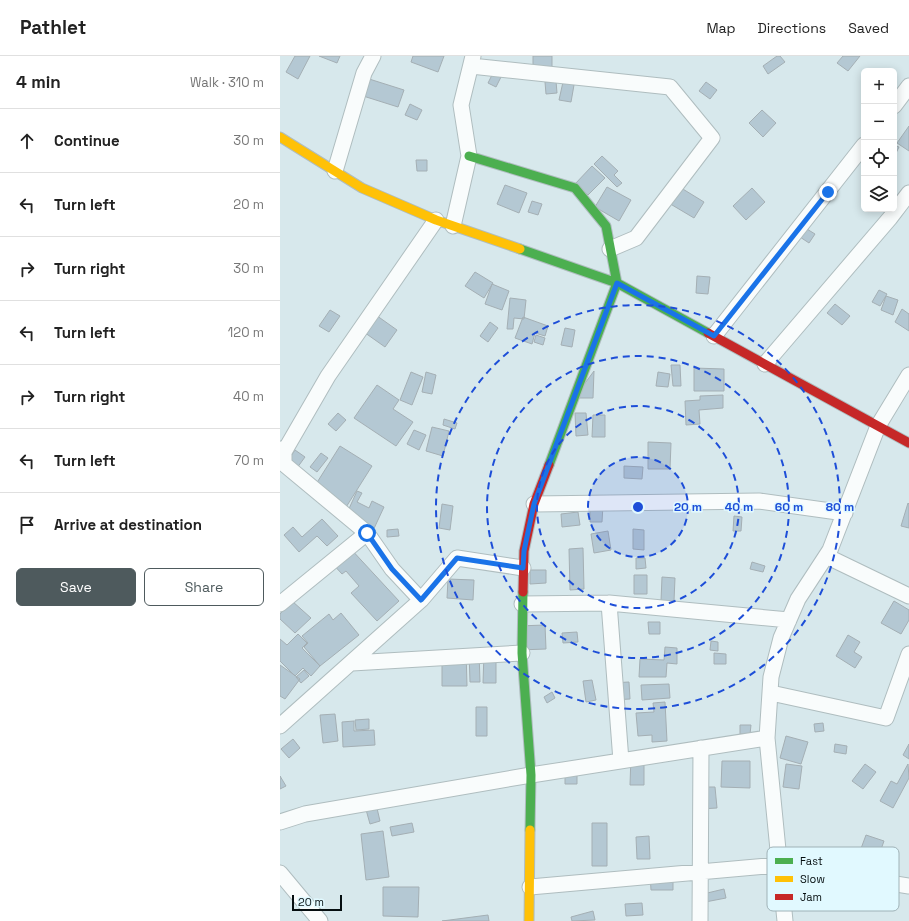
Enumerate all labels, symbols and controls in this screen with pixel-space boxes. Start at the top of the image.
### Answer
text: Pathlet [20,15,86,40]
text: Map [706,19,736,37]
text: Directions [758,19,826,37]
text: Saved [848,19,889,37]
map controls [861,68,897,212]
button: + [861,68,897,104]
text: 4 min [16,71,61,93]
text: Walk · 310 m [190,74,264,91]
button: − [861,104,897,140]
icon: ahead [16,130,38,152]
text: Continue [54,131,120,150]
text: 30 m [233,132,264,149]
button: locate [861,140,897,176]
button: layers [861,176,897,212]
route end [819,183,837,201]
icon: left [16,194,38,216]
text: Turn left [54,195,116,214]
text: 20 m [233,196,264,213]
icon: right [16,258,38,280]
text: Turn right [54,259,125,278]
text: 30 m [233,260,264,277]
icon: left [16,322,38,344]
text: Turn left [54,323,116,342]
text: 120 m [228,324,264,341]
icon: right [16,386,38,408]
text: Turn right [54,387,125,406]
text: 40 m [233,388,264,405]
icon: left [16,450,38,472]
text: Turn left [54,451,116,470]
text: 70 m [234,452,264,469]
text: 20 m [674,499,702,515]
text: 40 m [725,499,753,515]
text: 60 m [775,499,803,515]
text: 80 m [826,499,854,515]
centre of rings [631,500,645,514]
icon: arrive [16,514,38,536]
text: Arrive at destination [54,515,202,534]
route start [358,524,376,542]
button: Save [16,568,136,606]
button: Share [144,568,264,606]
legend [767,847,899,911]
text: Fast [800,854,823,868]
text: Slow [800,872,825,886]
text: Jam [800,890,822,904]
scale bar [292,893,342,912]
text: 20 m [298,895,324,909]

